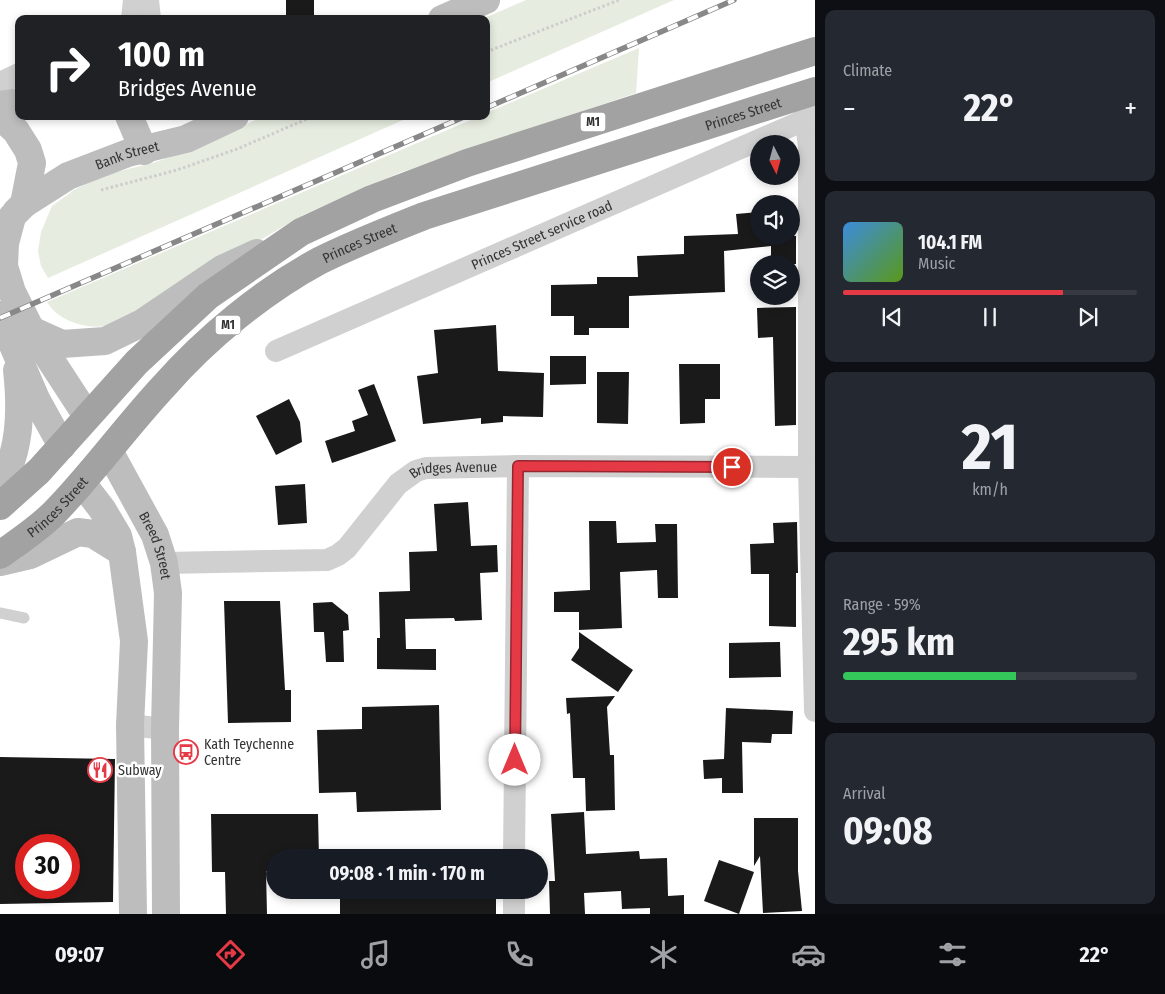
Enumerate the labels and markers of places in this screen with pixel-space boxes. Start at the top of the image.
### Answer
pin [711,446,753,488]
place label: Kath Teychenne Centre [204,736,294,769]
bus stop icon: Kath Teychenne Centre [173,739,199,765]
restaurant icon: Subway [87,757,113,783]
place label: Subway [118,762,162,779]

